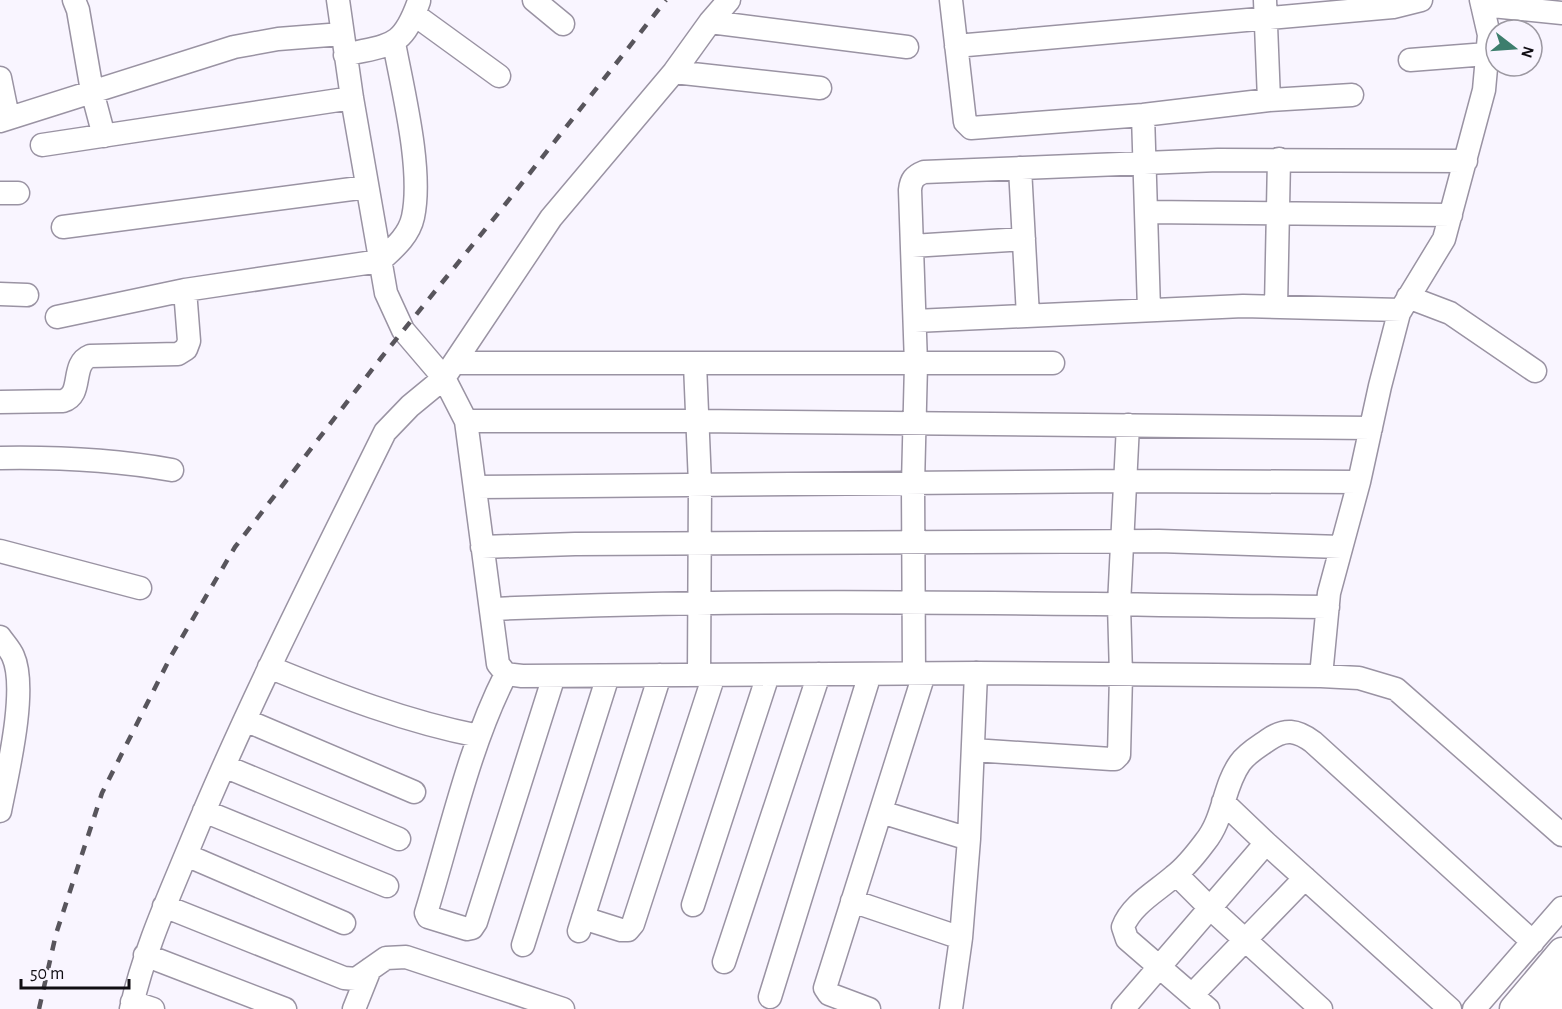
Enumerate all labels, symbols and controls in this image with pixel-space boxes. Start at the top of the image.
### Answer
north arrow [1484,18,1544,78]
text: N [1518,44,1537,60]
scale bar [21,952,129,990]
text: 50 m [30,965,64,983]

